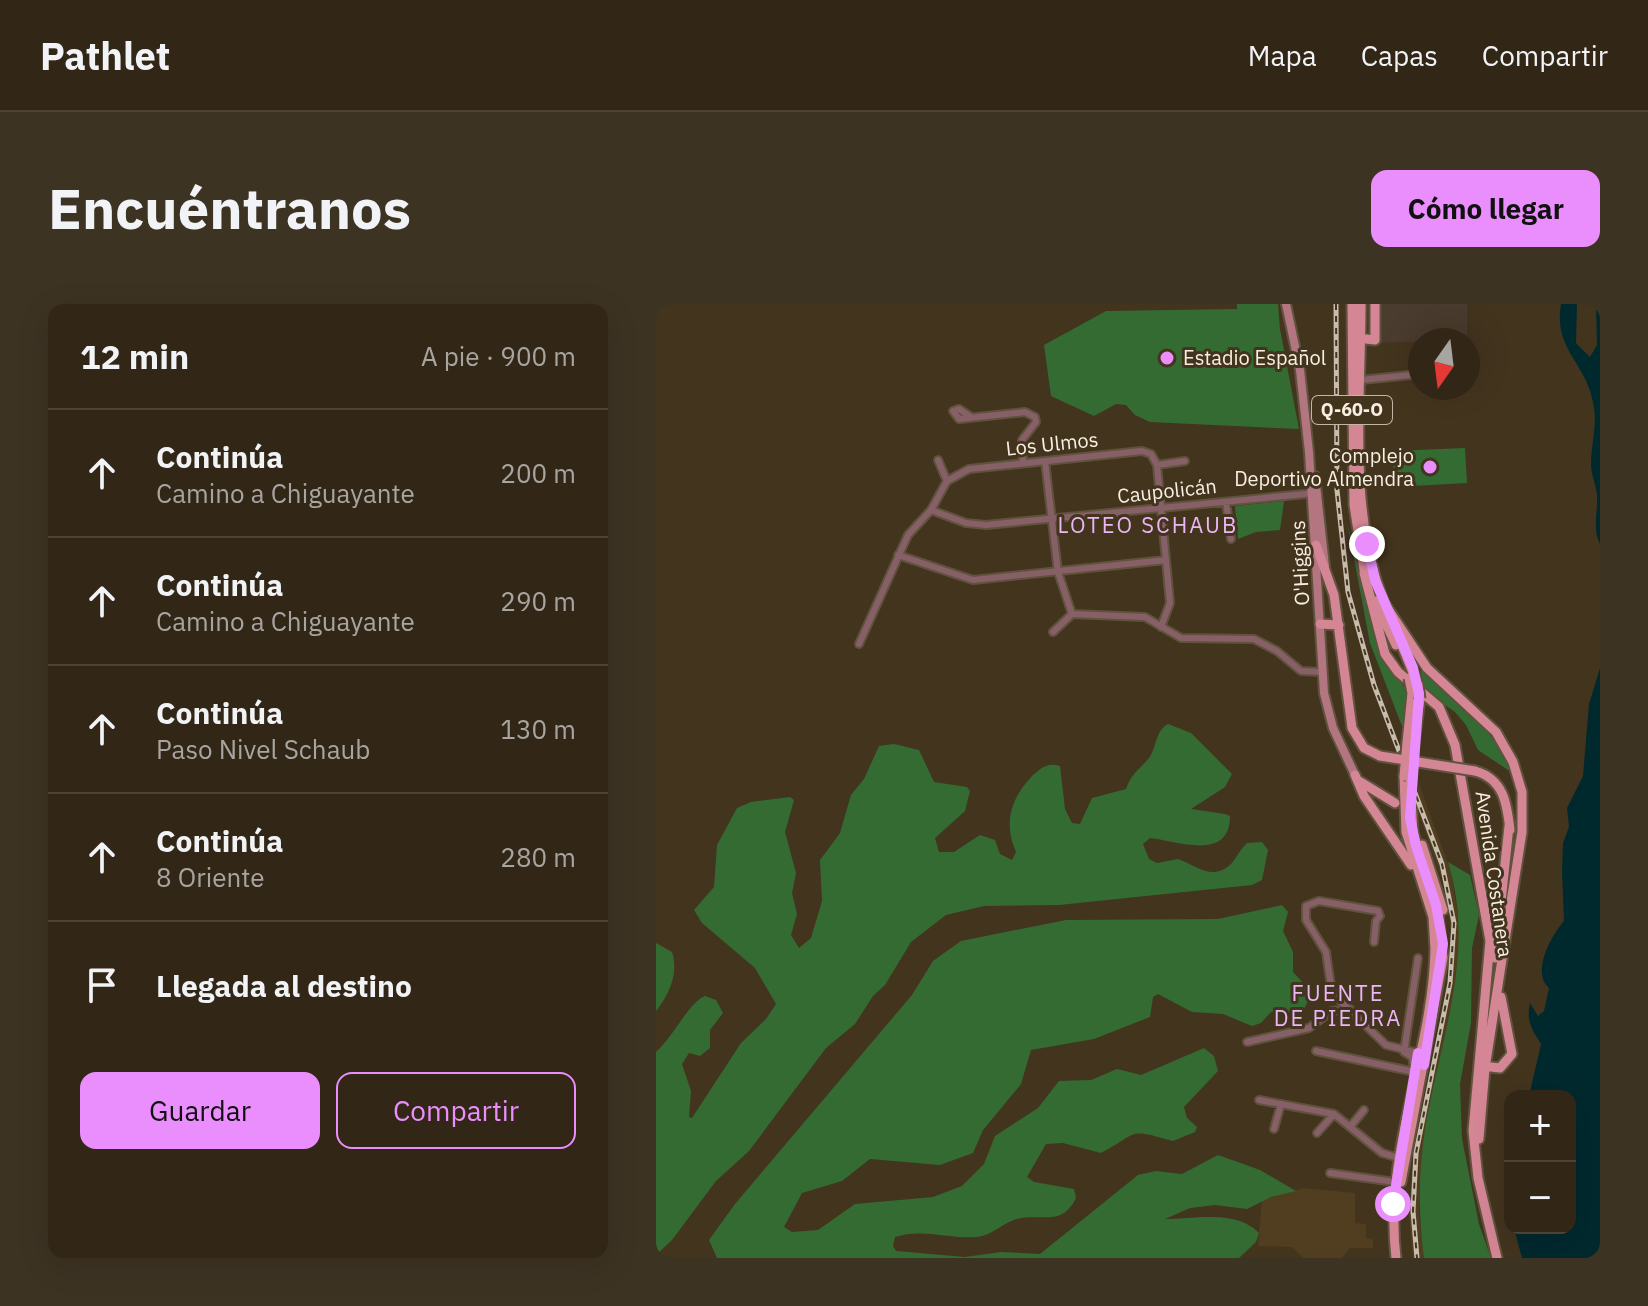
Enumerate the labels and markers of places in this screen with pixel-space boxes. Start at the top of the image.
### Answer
place label: Estadio Español [1183,344,1326,371]
marker: Estadio Español [1158,349,1176,367]
place label: Complejo Deportivo Almendra [1234,442,1414,492]
marker: Complejo Deportivo Almendra [1421,458,1439,476]

